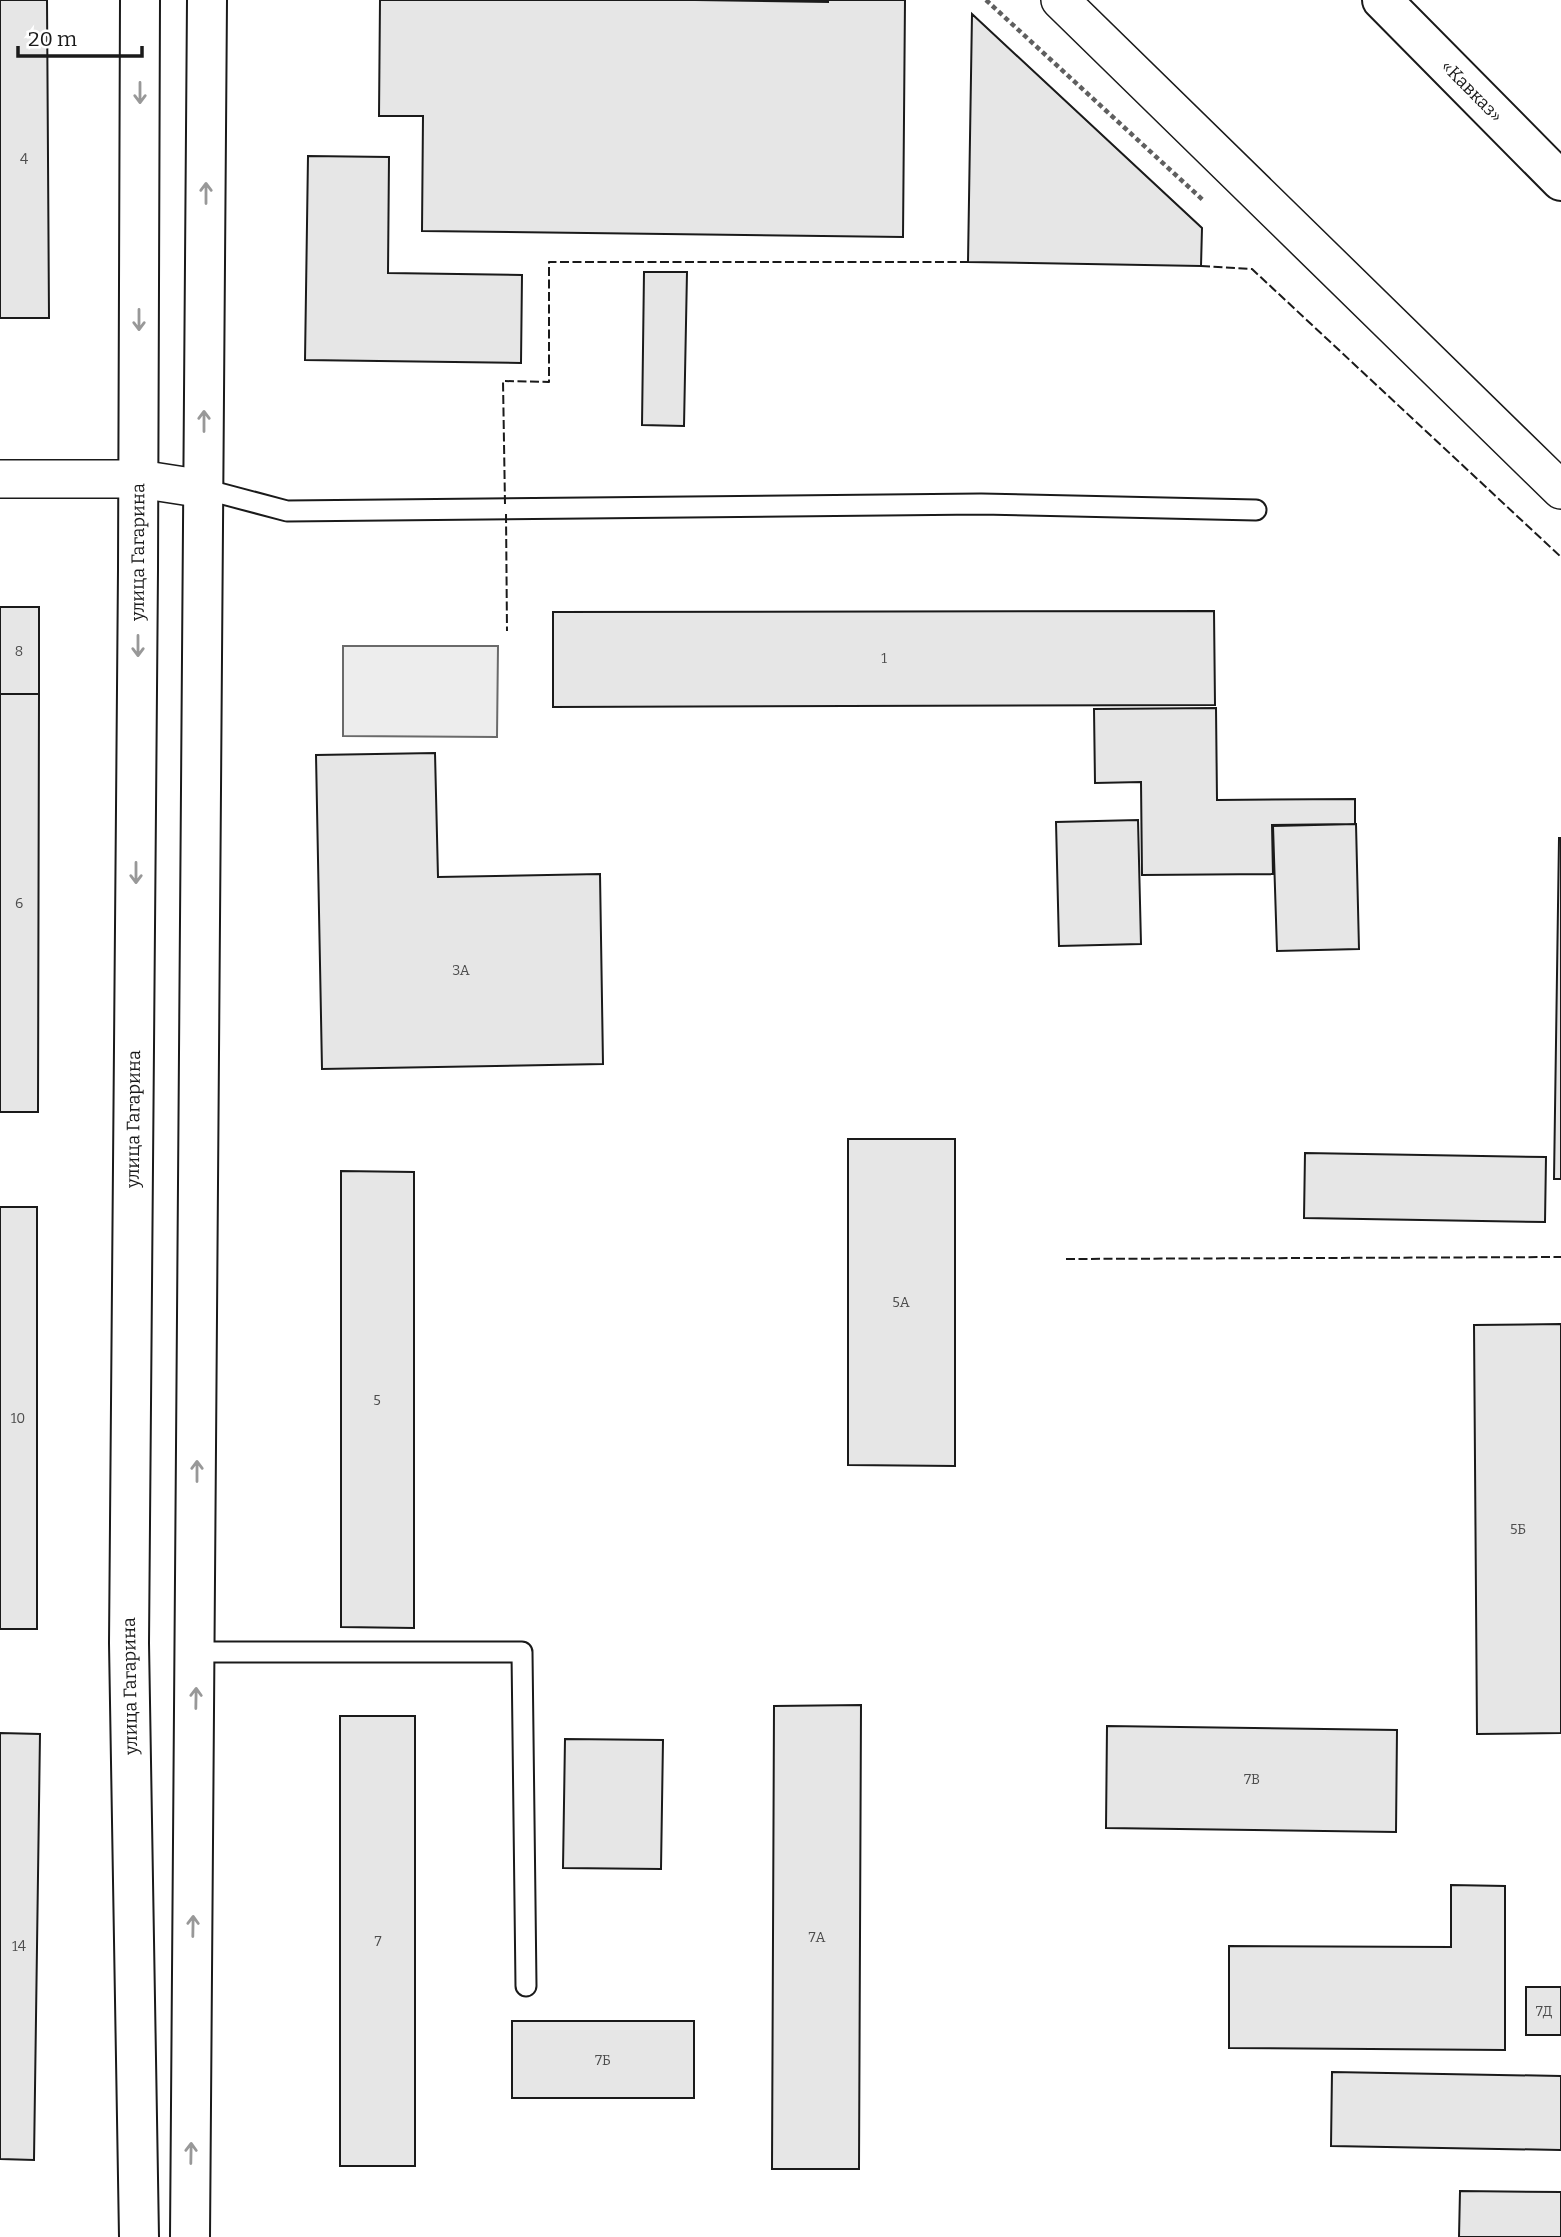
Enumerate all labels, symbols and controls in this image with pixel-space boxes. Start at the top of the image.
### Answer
scale bar [18,14,142,58]
text: 20 m [28,26,77,52]
street label: «Кавказ» [1437,55,1507,127]
one-way arrow [133,81,147,104]
house number: 4 [20,151,28,168]
one-way arrow [199,182,213,205]
one-way arrow [133,308,146,331]
one-way arrow [198,409,211,432]
street label: улица Гагарина [127,483,149,622]
one-way arrow [131,634,144,657]
house number: 8 [15,643,23,660]
house number: 1 [881,650,887,667]
one-way arrow [129,861,143,884]
house number: 6 [15,895,23,912]
house number: 3А [452,962,470,979]
street label: улица Гагарина [122,1050,145,1189]
house number: 5А [892,1294,910,1311]
house number: 5 [373,1392,381,1409]
house number: 10 [11,1410,25,1427]
one-way arrow [190,1460,204,1483]
house number: 5Б [1510,1521,1526,1538]
street label: улица Гагарина [118,1617,142,1756]
one-way arrow [189,1687,202,1710]
house number: 7В [1244,1771,1260,1788]
one-way arrow [187,1914,200,1937]
house number: 7А [809,1929,826,1946]
house number: 7 [374,1933,382,1950]
house number: 14 [12,1938,26,1955]
house number: 7Д [1536,2003,1553,2020]
house number: 7Б [595,2052,611,2069]
one-way arrow [184,2142,198,2165]

